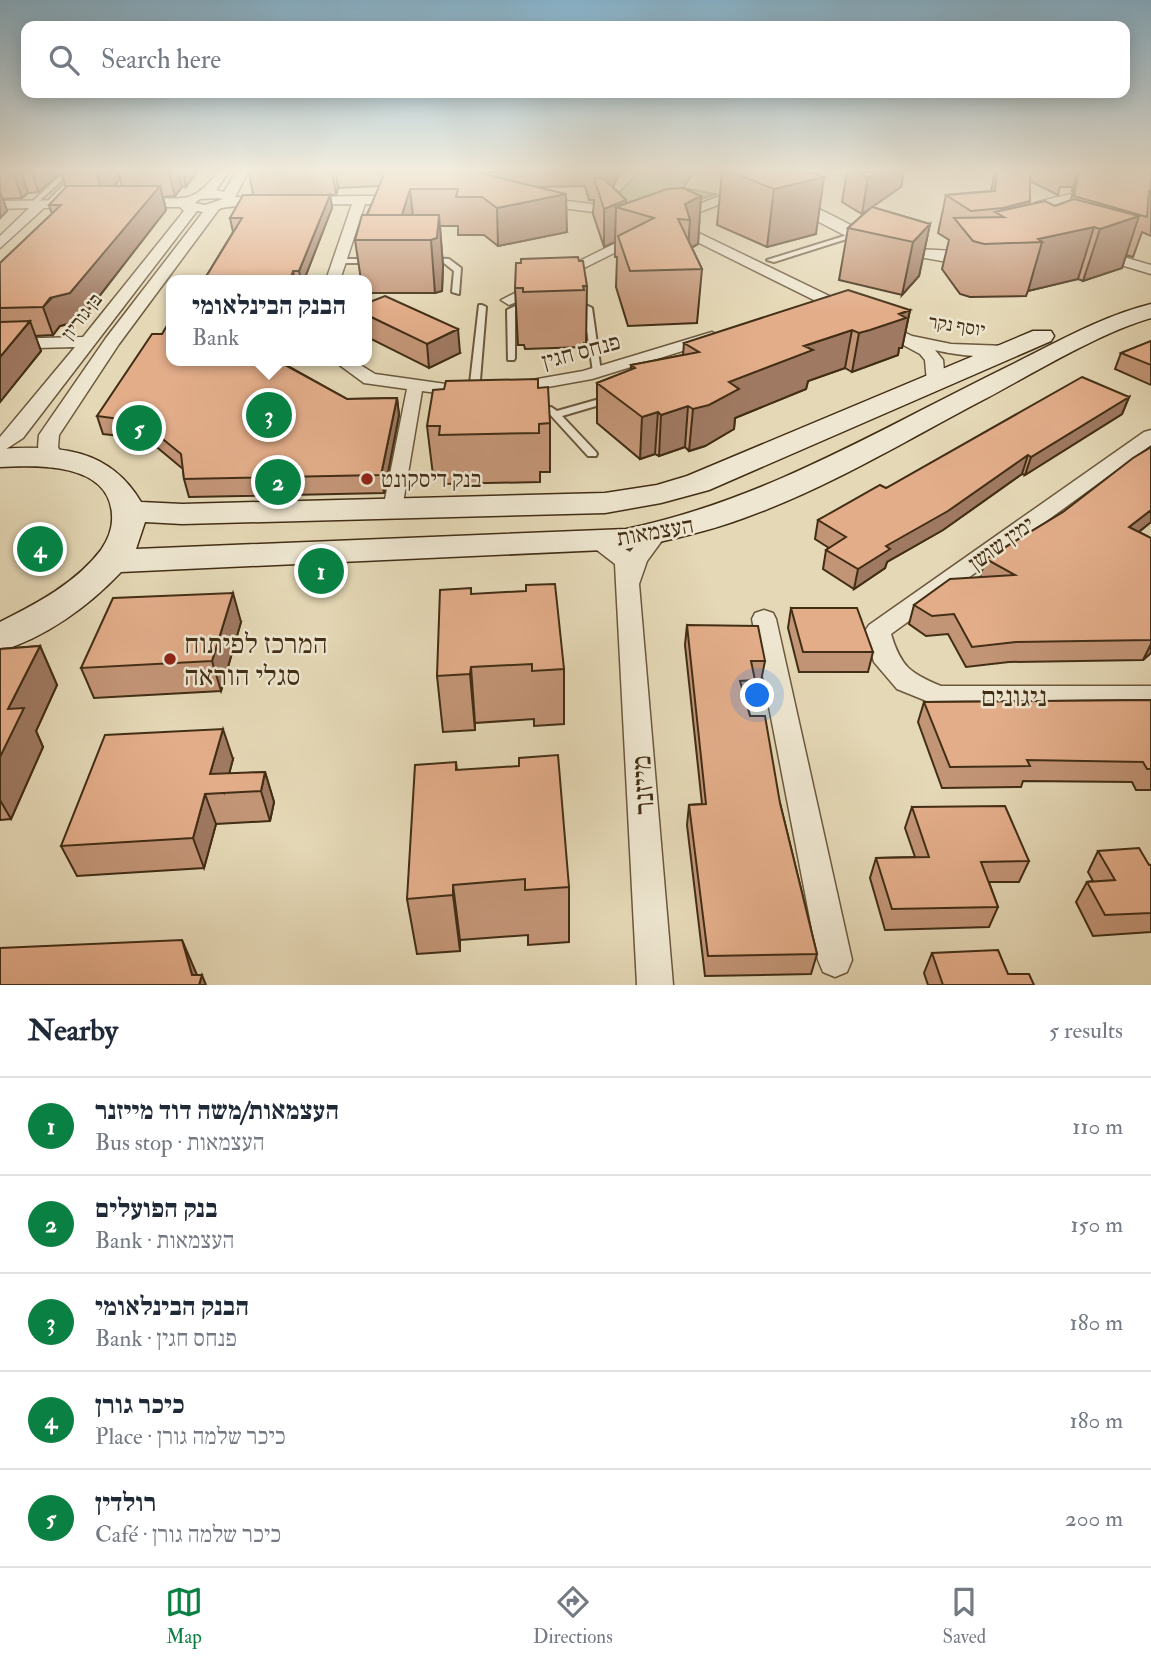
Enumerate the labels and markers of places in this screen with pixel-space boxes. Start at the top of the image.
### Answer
pin: 3 [246,389,292,441]
pin: 5 [116,402,162,454]
pin: 2 [255,456,301,508]
place label: בנק דיסקונט [381,465,481,494]
marker: בנק דיסקונט [359,471,375,487]
pin: 4 [17,523,63,575]
pin: 1 [298,545,344,597]
place label: המרכז לפיתוח סגלי הוראה [184,627,328,694]
marker: המרכז לפיתוח סגלי הוראה [162,651,178,667]

